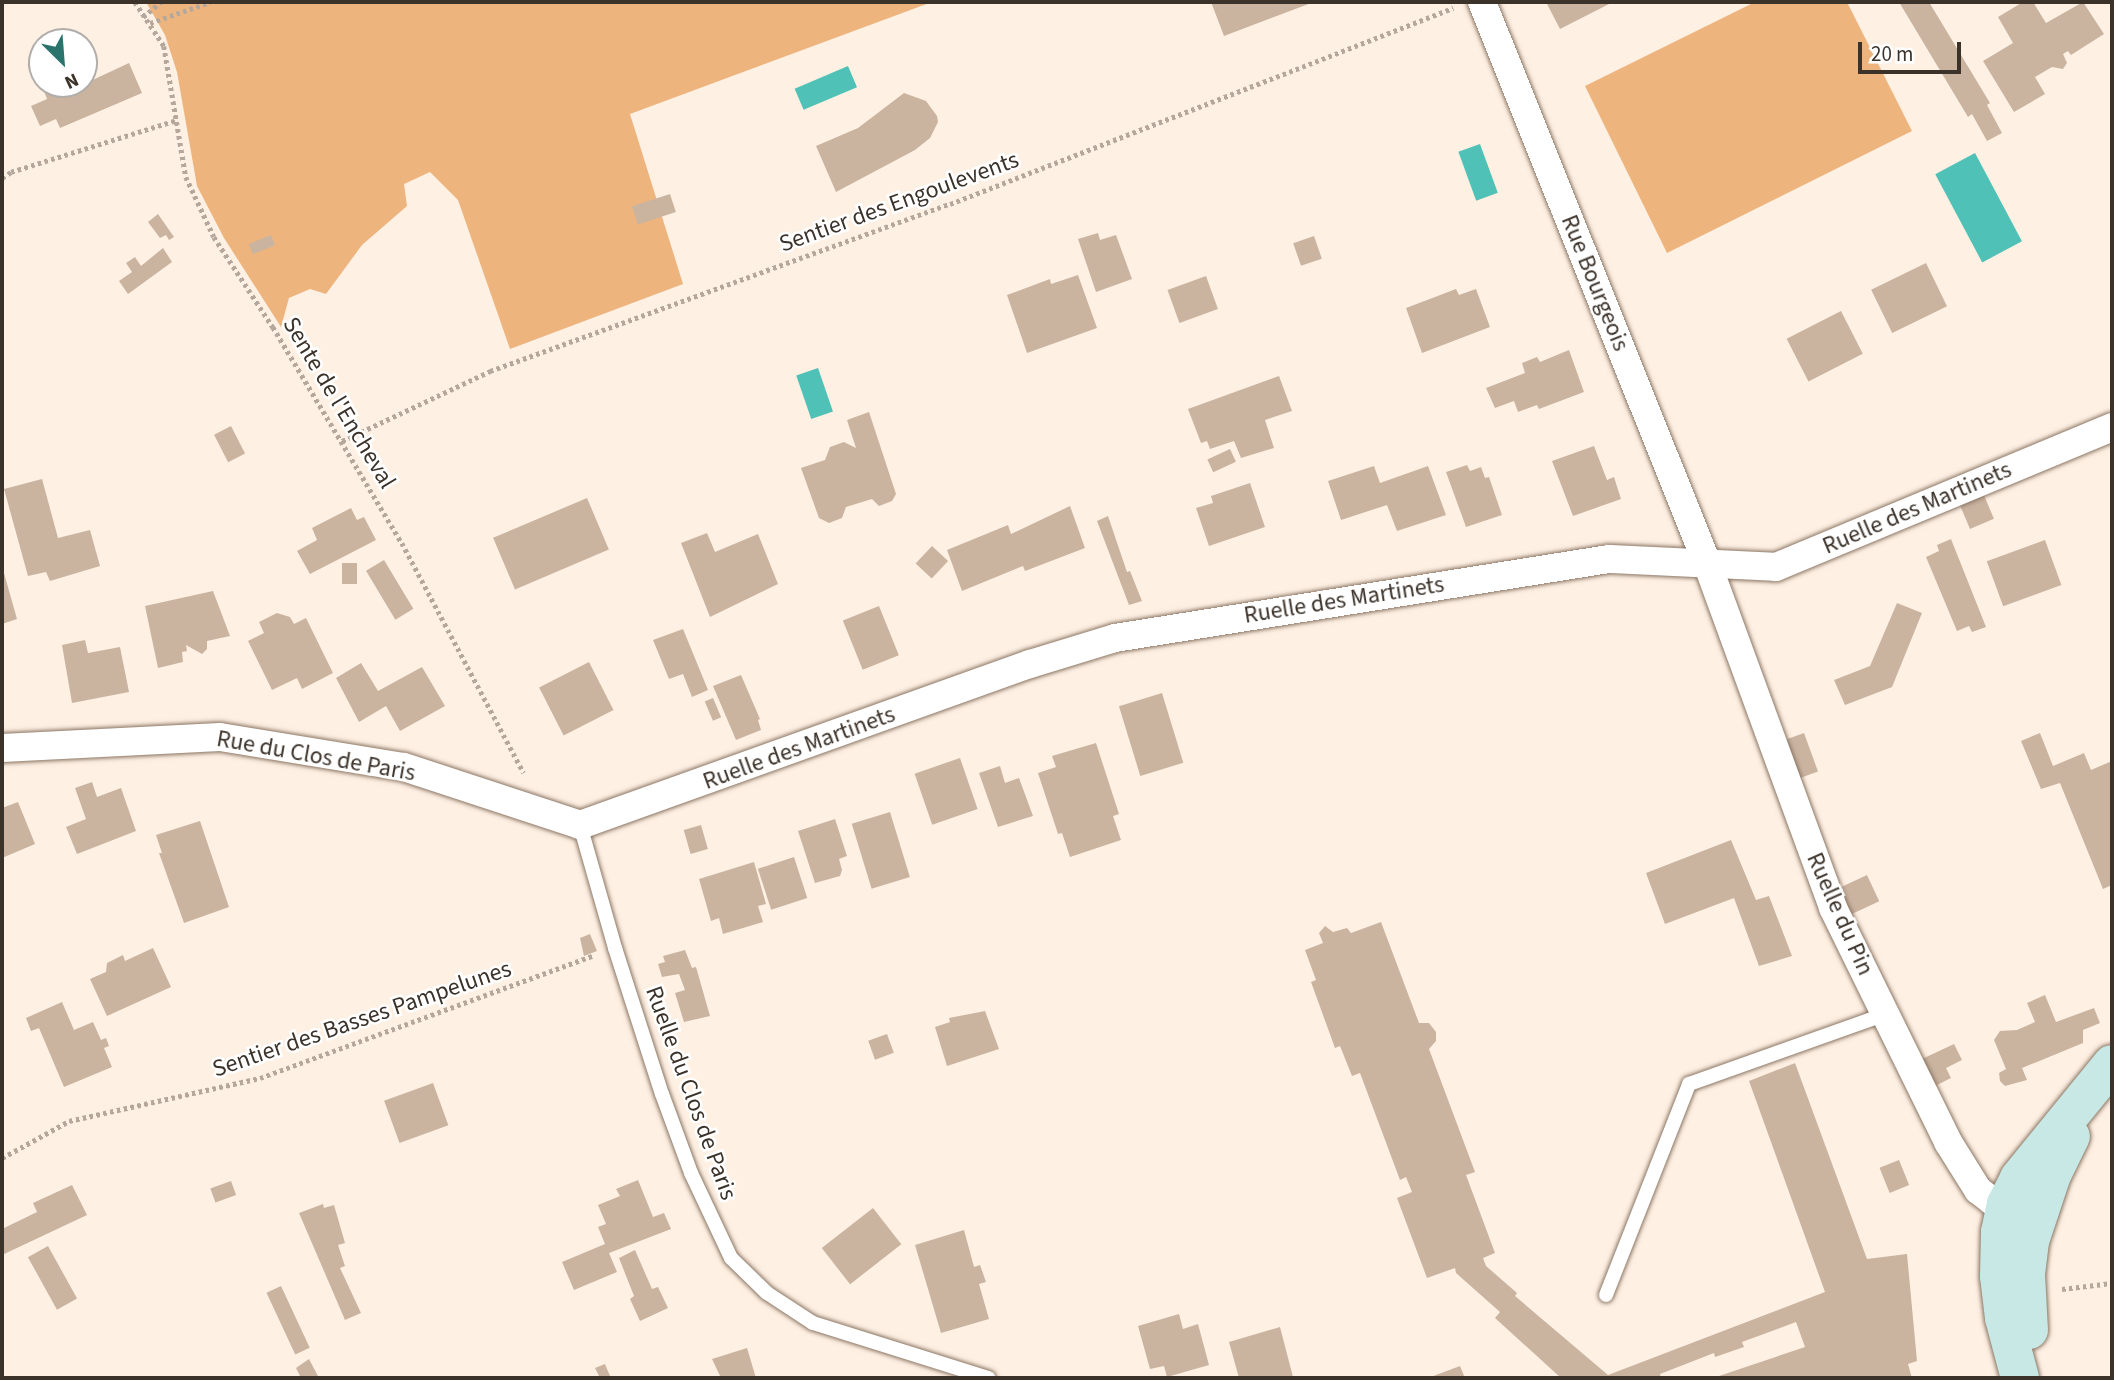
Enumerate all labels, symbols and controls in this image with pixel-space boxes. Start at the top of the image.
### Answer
north arrow [28,28,98,98]
scale bar [1862,28,1965,72]
text: 20 m [1871,39,1913,69]
text: N [60,66,83,96]
street label: Sentier des Engoulevents [775,145,1023,259]
street label: Rue Bourgeois [1555,211,1635,355]
street label: Sente de l'Encheval [276,312,402,494]
street label: Ruelle des Martinets [1818,455,2016,561]
street label: Ruelle des Martinets [1242,570,1446,630]
street label: Ruelle des Martinets [699,700,899,796]
street label: Rue du Clos de Paris [214,724,418,788]
street label: Ruelle du Pin [1800,848,1880,980]
street label: Sentier des Basses Pampelunes [209,954,515,1084]
street label: Ruelle du Clos de Paris [639,982,743,1204]

